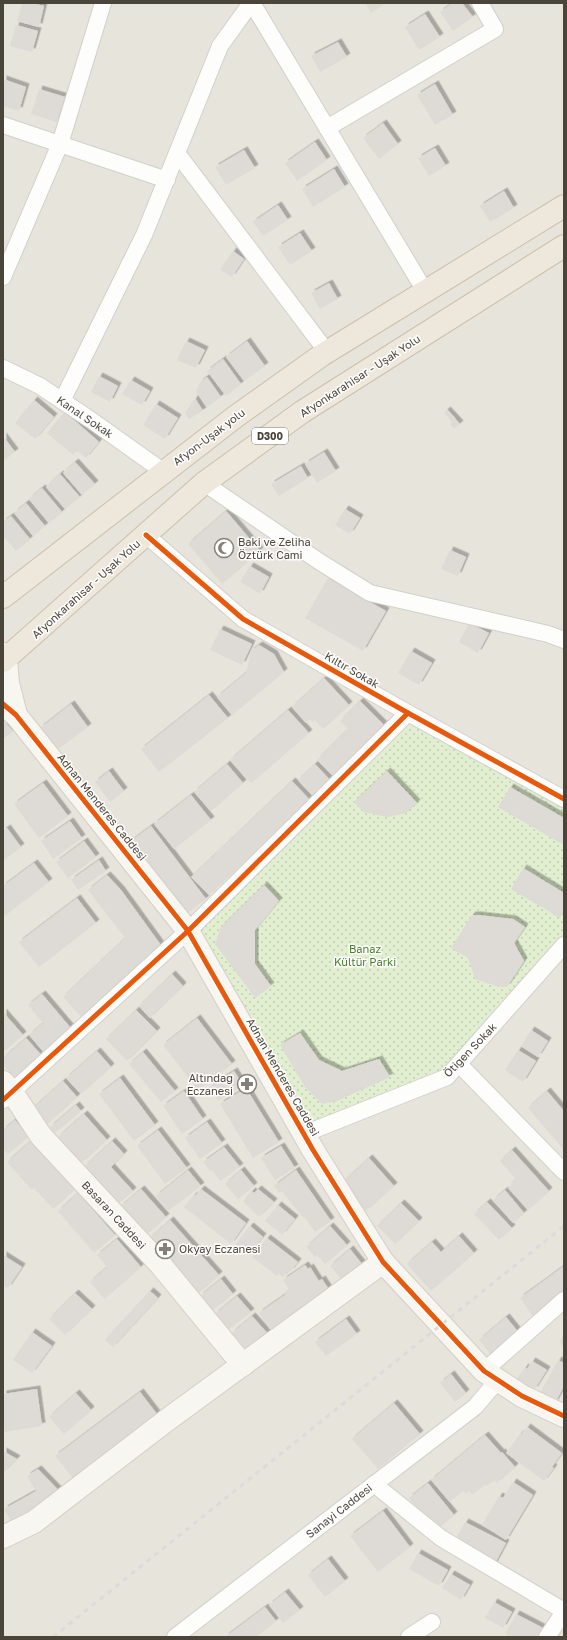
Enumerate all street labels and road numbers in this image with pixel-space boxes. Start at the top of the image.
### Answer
street label: Afyonkarahisar - Uşak Yolu [297,332,422,419]
street label: Kanal Sokak [55,393,116,440]
street label: Afyon-Uşak yolu [170,405,247,468]
road number: D300 [252,428,288,444]
street label: Afyonkarahisar - Uşak Yolu [29,537,142,641]
street label: Kıltır Sokak [323,649,382,690]
street label: Adnan Menderes Caddesi [55,751,150,863]
street label: Adnan Menderes Caddesi [244,1016,323,1138]
street label: Ötigen Sokak [441,1020,499,1079]
street label: Basaran Caddesi [80,1178,149,1251]
street label: Sanayi Caddesi [303,1481,374,1540]

